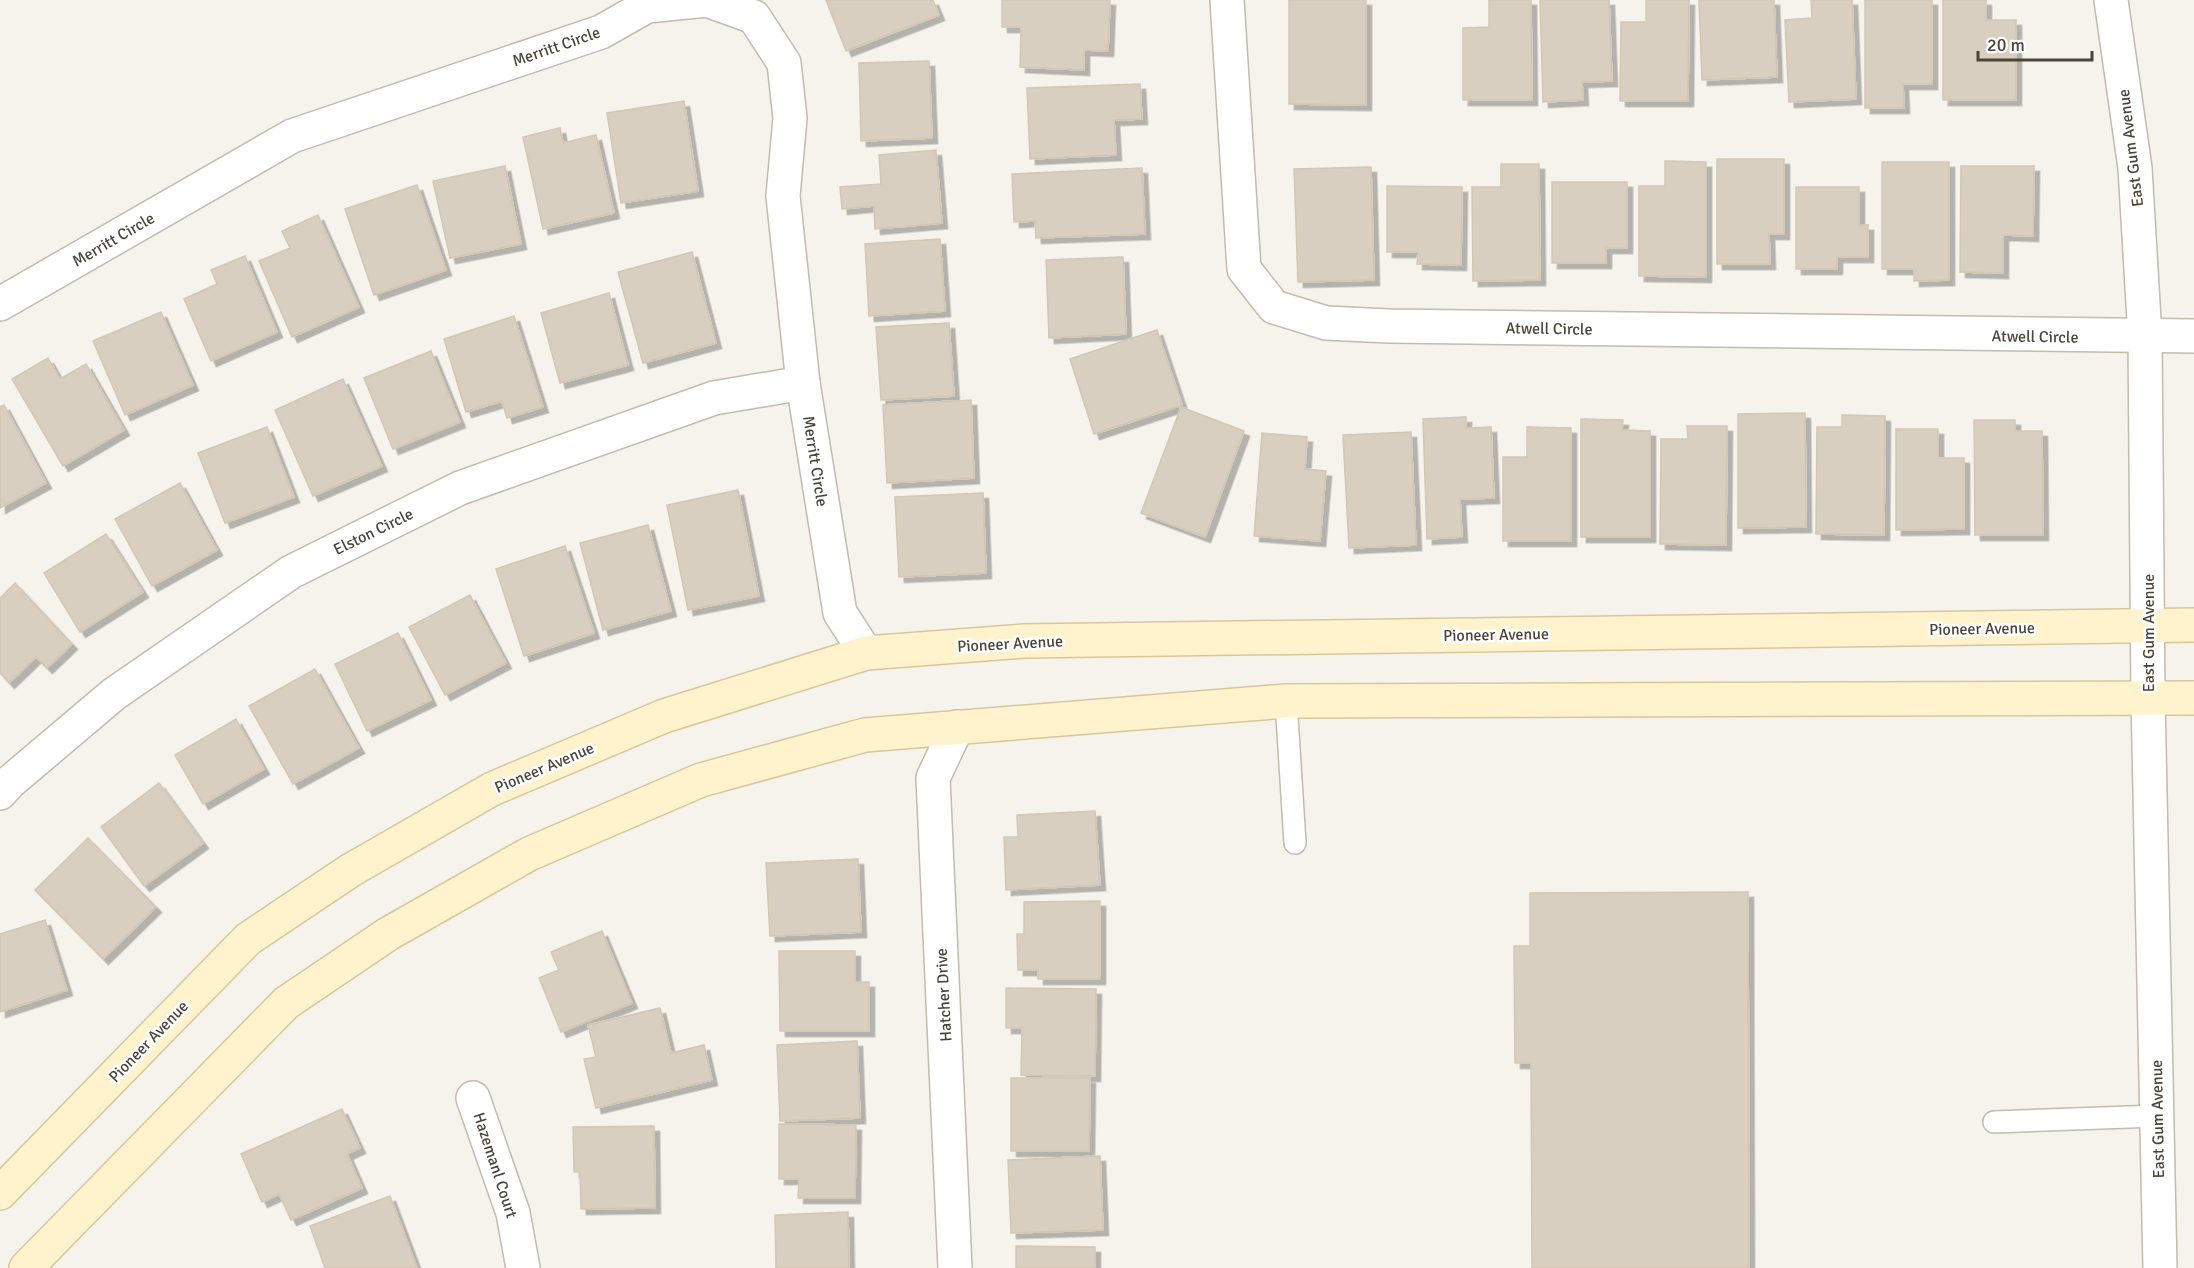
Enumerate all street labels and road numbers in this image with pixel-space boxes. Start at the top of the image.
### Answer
street label: Merritt Circle [510,23,603,71]
street label: East Gum Avenue [2114,88,2148,208]
street label: Merritt Circle [69,208,158,271]
street label: Atwell Circle [1505,318,1593,340]
street label: Atwell Circle [1991,326,2079,348]
street label: Merritt Circle [798,414,832,508]
street label: Elston Circle [330,504,417,560]
street label: East Gum Avenue [2139,574,2159,692]
street label: Pioneer Avenue [1929,618,2035,640]
street label: Pioneer Avenue [1443,624,1549,646]
street label: Pioneer Avenue [957,631,1063,657]
street label: Pioneer Avenue [492,738,597,798]
street label: Hatcher Drive [932,948,956,1042]
street label: Pioneer Avenue [105,997,193,1087]
street label: East Gum Avenue [2147,1060,2169,1178]
street label: Hazemanl Court [469,1110,522,1221]

